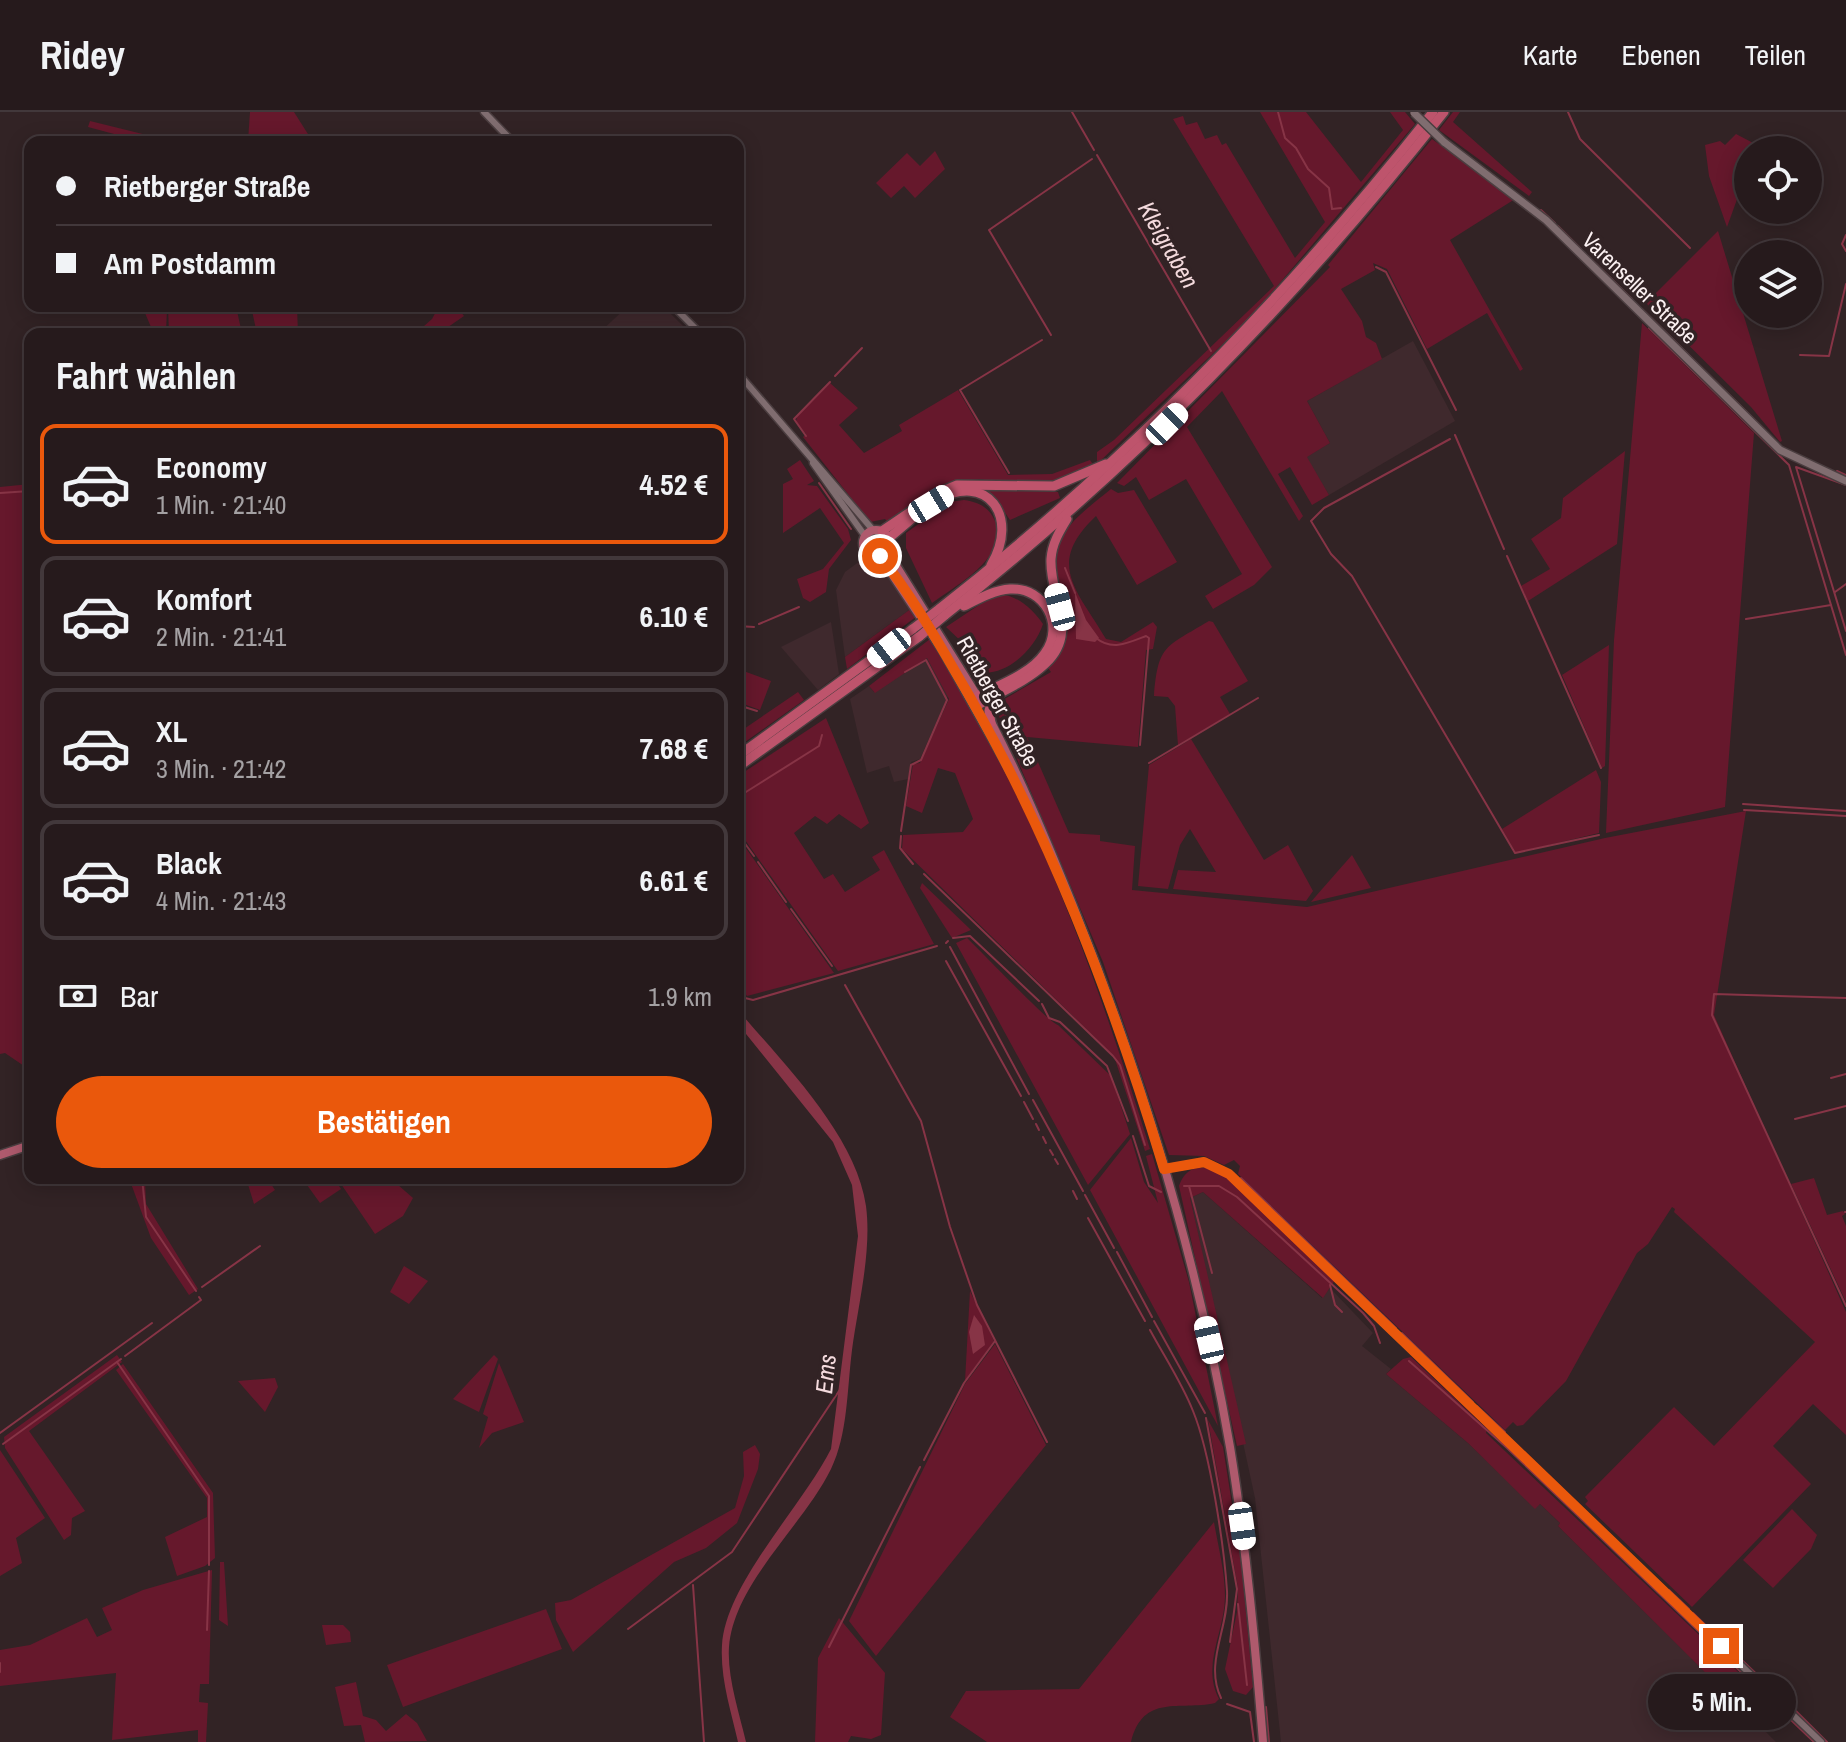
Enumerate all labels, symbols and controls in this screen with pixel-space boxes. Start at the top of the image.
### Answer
text: Ridey [40,30,125,81]
text: Karte [1523,36,1578,74]
text: Ebenen [1622,36,1701,74]
text: Teilen [1745,36,1806,74]
map controls [1734,136,1822,328]
button: locate [1734,136,1822,224]
text: Rietberger Straße [104,166,310,206]
water label: Kleigraben [1131,195,1207,294]
street label: Varenseller Straße [1576,225,1704,351]
button: layers [1734,240,1822,328]
text: Am Postdamm [104,243,276,283]
text: Fahrt wählen [56,352,237,400]
car [1142,399,1192,449]
text: Economy [156,447,267,487]
icon: car [60,448,132,520]
text: 4.52 € [640,464,708,504]
car [904,481,958,527]
text: 1 Min. · 21:40 [156,487,286,522]
route start [862,538,898,574]
text: Komfort [156,579,252,619]
icon: car [60,580,132,652]
car [1042,581,1078,633]
text: 6.10 € [640,596,708,636]
text: 2 Min. · 21:41 [156,619,286,654]
car [863,624,915,672]
street label: Rietberger Straße [950,631,1046,771]
text: XL [156,711,187,751]
icon: car [60,712,132,784]
text: 7.68 € [640,728,708,768]
text: 3 Min. · 21:42 [156,751,286,786]
text: Black [156,843,222,883]
icon: car [60,844,132,916]
text: 6.61 € [640,860,708,900]
text: 4 Min. · 21:43 [156,883,286,918]
icon: cash [56,974,100,1018]
text: Bar [120,976,158,1016]
text: 1.9 km [648,979,712,1014]
button: Bestätigen [56,1076,712,1168]
car [1192,1314,1226,1366]
water label: Ems [807,1352,843,1395]
car [1227,1501,1257,1551]
route end [1703,1628,1739,1664]
callout: 5 Min. [1647,1674,1795,1730]
text: 5 Min. [1692,1684,1752,1719]

